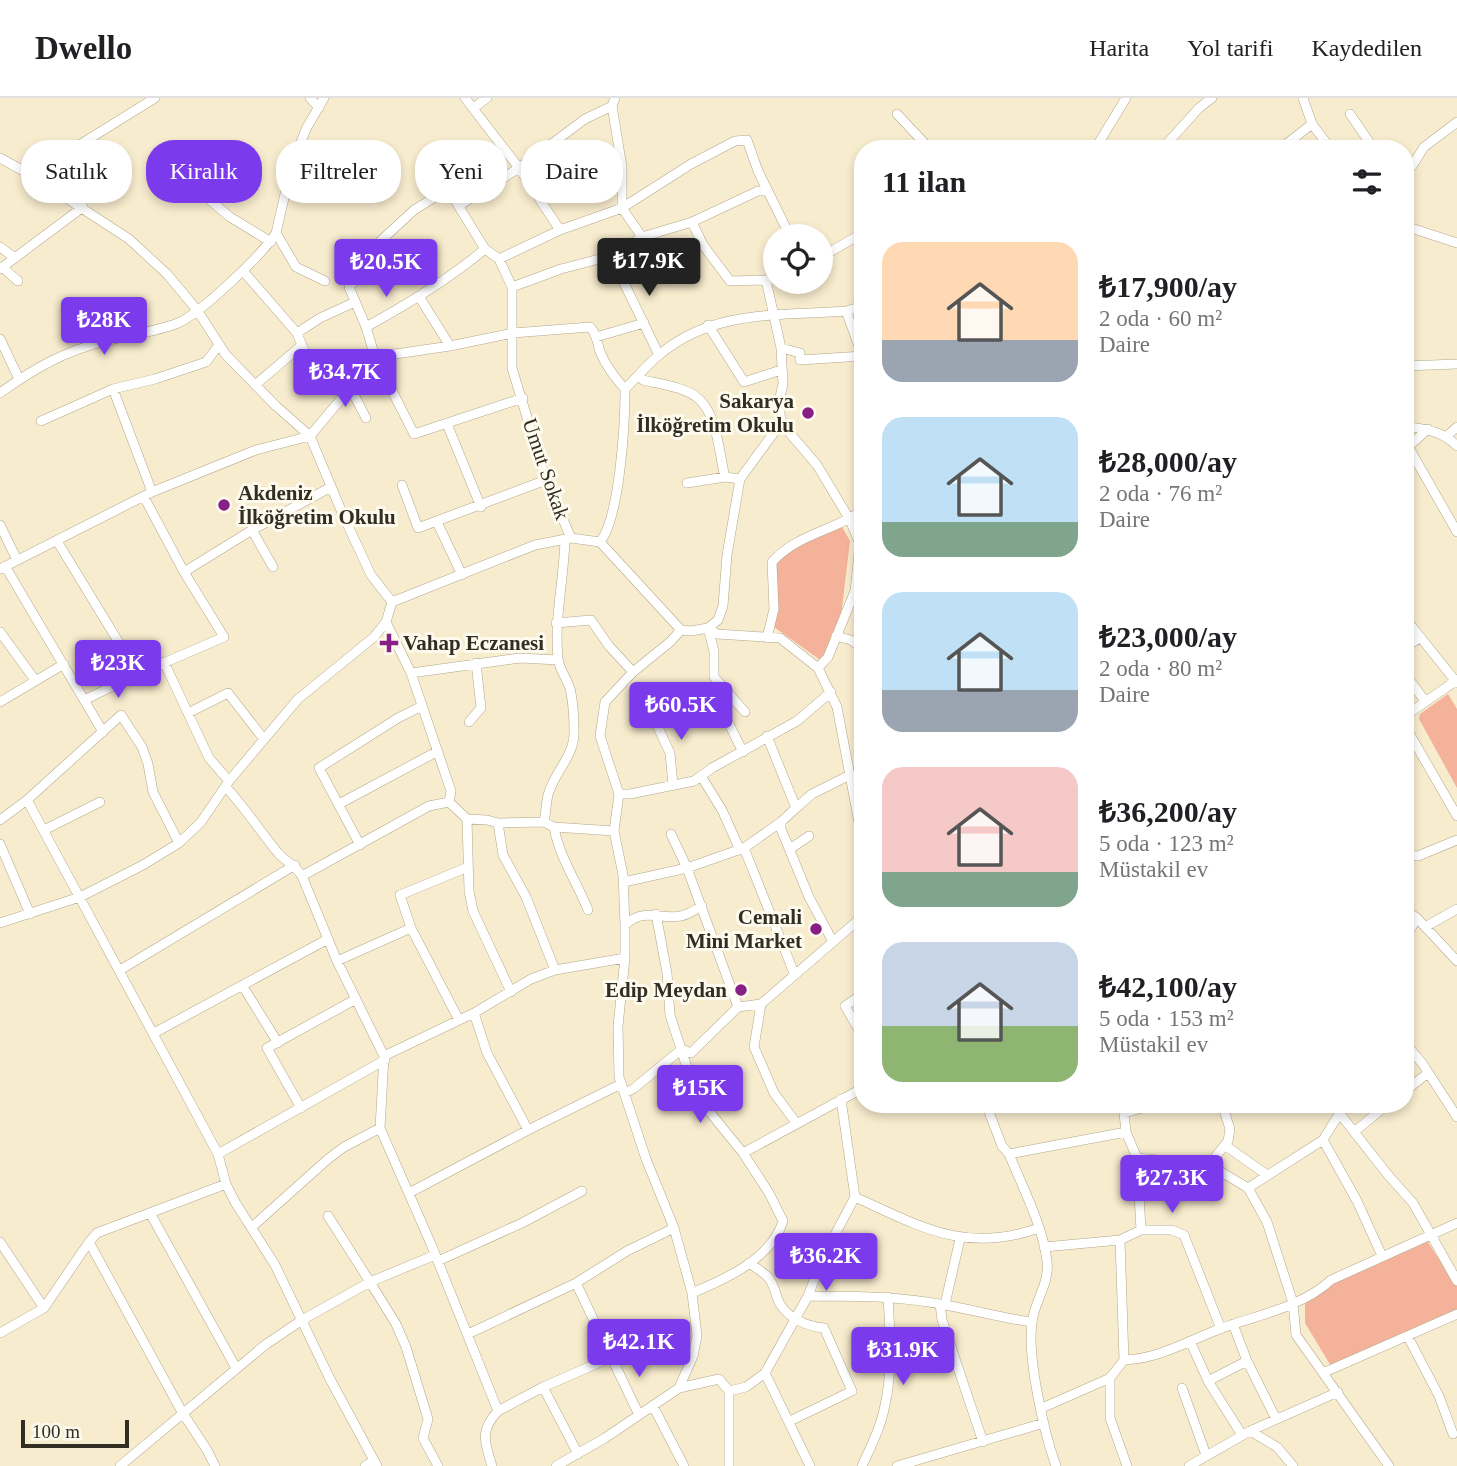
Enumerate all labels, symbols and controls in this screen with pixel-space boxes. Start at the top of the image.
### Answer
text: Dwello [35,30,132,66]
text: Harita [1089,35,1149,61]
text: Yol tarifi [1187,35,1273,61]
text: Kaydedilen [1311,35,1422,61]
chip: Satılık [21,140,132,203]
chip: Kiralık [146,140,262,203]
chip: Filtreler [276,140,401,203]
chip: Yeni [415,140,507,203]
chip: Daire [521,140,623,203]
icon: filters [1348,163,1386,201]
text: 11 ilan [882,165,966,198]
map controls [763,224,833,294]
button: locate [763,224,833,294]
pin: ₺17.9K [592,238,706,298]
pin: ₺20.5K [329,240,443,299]
text: ₺17.9K [613,248,685,273]
text: ₺20.5K [350,249,422,274]
icon: home [938,270,1022,354]
text: ₺17,900/ay [1099,270,1237,303]
pin: ₺28K [63,298,145,357]
text: 2 oda · 60 m² [1099,306,1222,331]
text: ₺28K [77,307,131,332]
text: Daire [1099,332,1150,357]
pin: ₺34.7K [288,350,402,409]
text: ₺34.7K [309,359,381,384]
place label: Sakarya İlköğretim Okulu [636,389,794,437]
marker: Sakarya İlköğretim Okulu [800,405,816,421]
street label: Umut Sokak [517,415,575,523]
icon: home [938,445,1022,529]
text: ₺28,000/ay [1099,445,1237,478]
place label: Akdeniz İlköğretim Okulu [238,481,396,529]
text: 2 oda · 76 m² [1099,481,1222,506]
marker: Akdeniz İlköğretim Okulu [216,497,232,513]
text: Daire [1099,507,1150,532]
icon: home [938,620,1022,704]
text: ₺23,000/ay [1099,620,1237,653]
place label: Vahap Eczanesi [403,631,544,655]
marker: Vahap Eczanesi [381,635,397,651]
pin: ₺23K [77,640,159,700]
text: ₺23K [91,650,145,675]
text: 2 oda · 80 m² [1099,656,1222,681]
pin: ₺60.5K [624,682,738,742]
text: Daire [1099,682,1150,707]
text: ₺60.5K [645,692,717,717]
icon: home [938,795,1022,879]
text: ₺36,200/ay [1099,795,1237,828]
text: 5 oda · 123 m² [1099,831,1234,856]
text: Müstakil ev [1099,857,1208,882]
place label: Cemali Mini Market [686,905,802,953]
marker: Cemali Mini Market [808,921,824,937]
icon: home [938,970,1022,1054]
text: ₺42,100/ay [1099,970,1237,1003]
place label: Edip Meydan [605,978,727,1002]
marker: Edip Meydan [733,982,749,998]
text: 5 oda · 153 m² [1099,1006,1234,1031]
text: Müstakil ev [1099,1032,1208,1057]
pin: ₺15K [659,1066,741,1125]
text: ₺15K [673,1075,727,1100]
pin: ₺27.3K [1115,1156,1229,1215]
text: ₺27.3K [1136,1165,1208,1190]
pin: ₺36.2K [769,1234,883,1293]
text: ₺36.2K [790,1243,862,1268]
pin: ₺42.1K [582,1320,696,1379]
pin: ₺31.9K [846,1328,960,1387]
text: ₺42.1K [603,1329,675,1354]
text: ₺31.9K [867,1337,939,1362]
scale bar [21,1417,130,1449]
text: 100 m [32,1421,80,1442]

